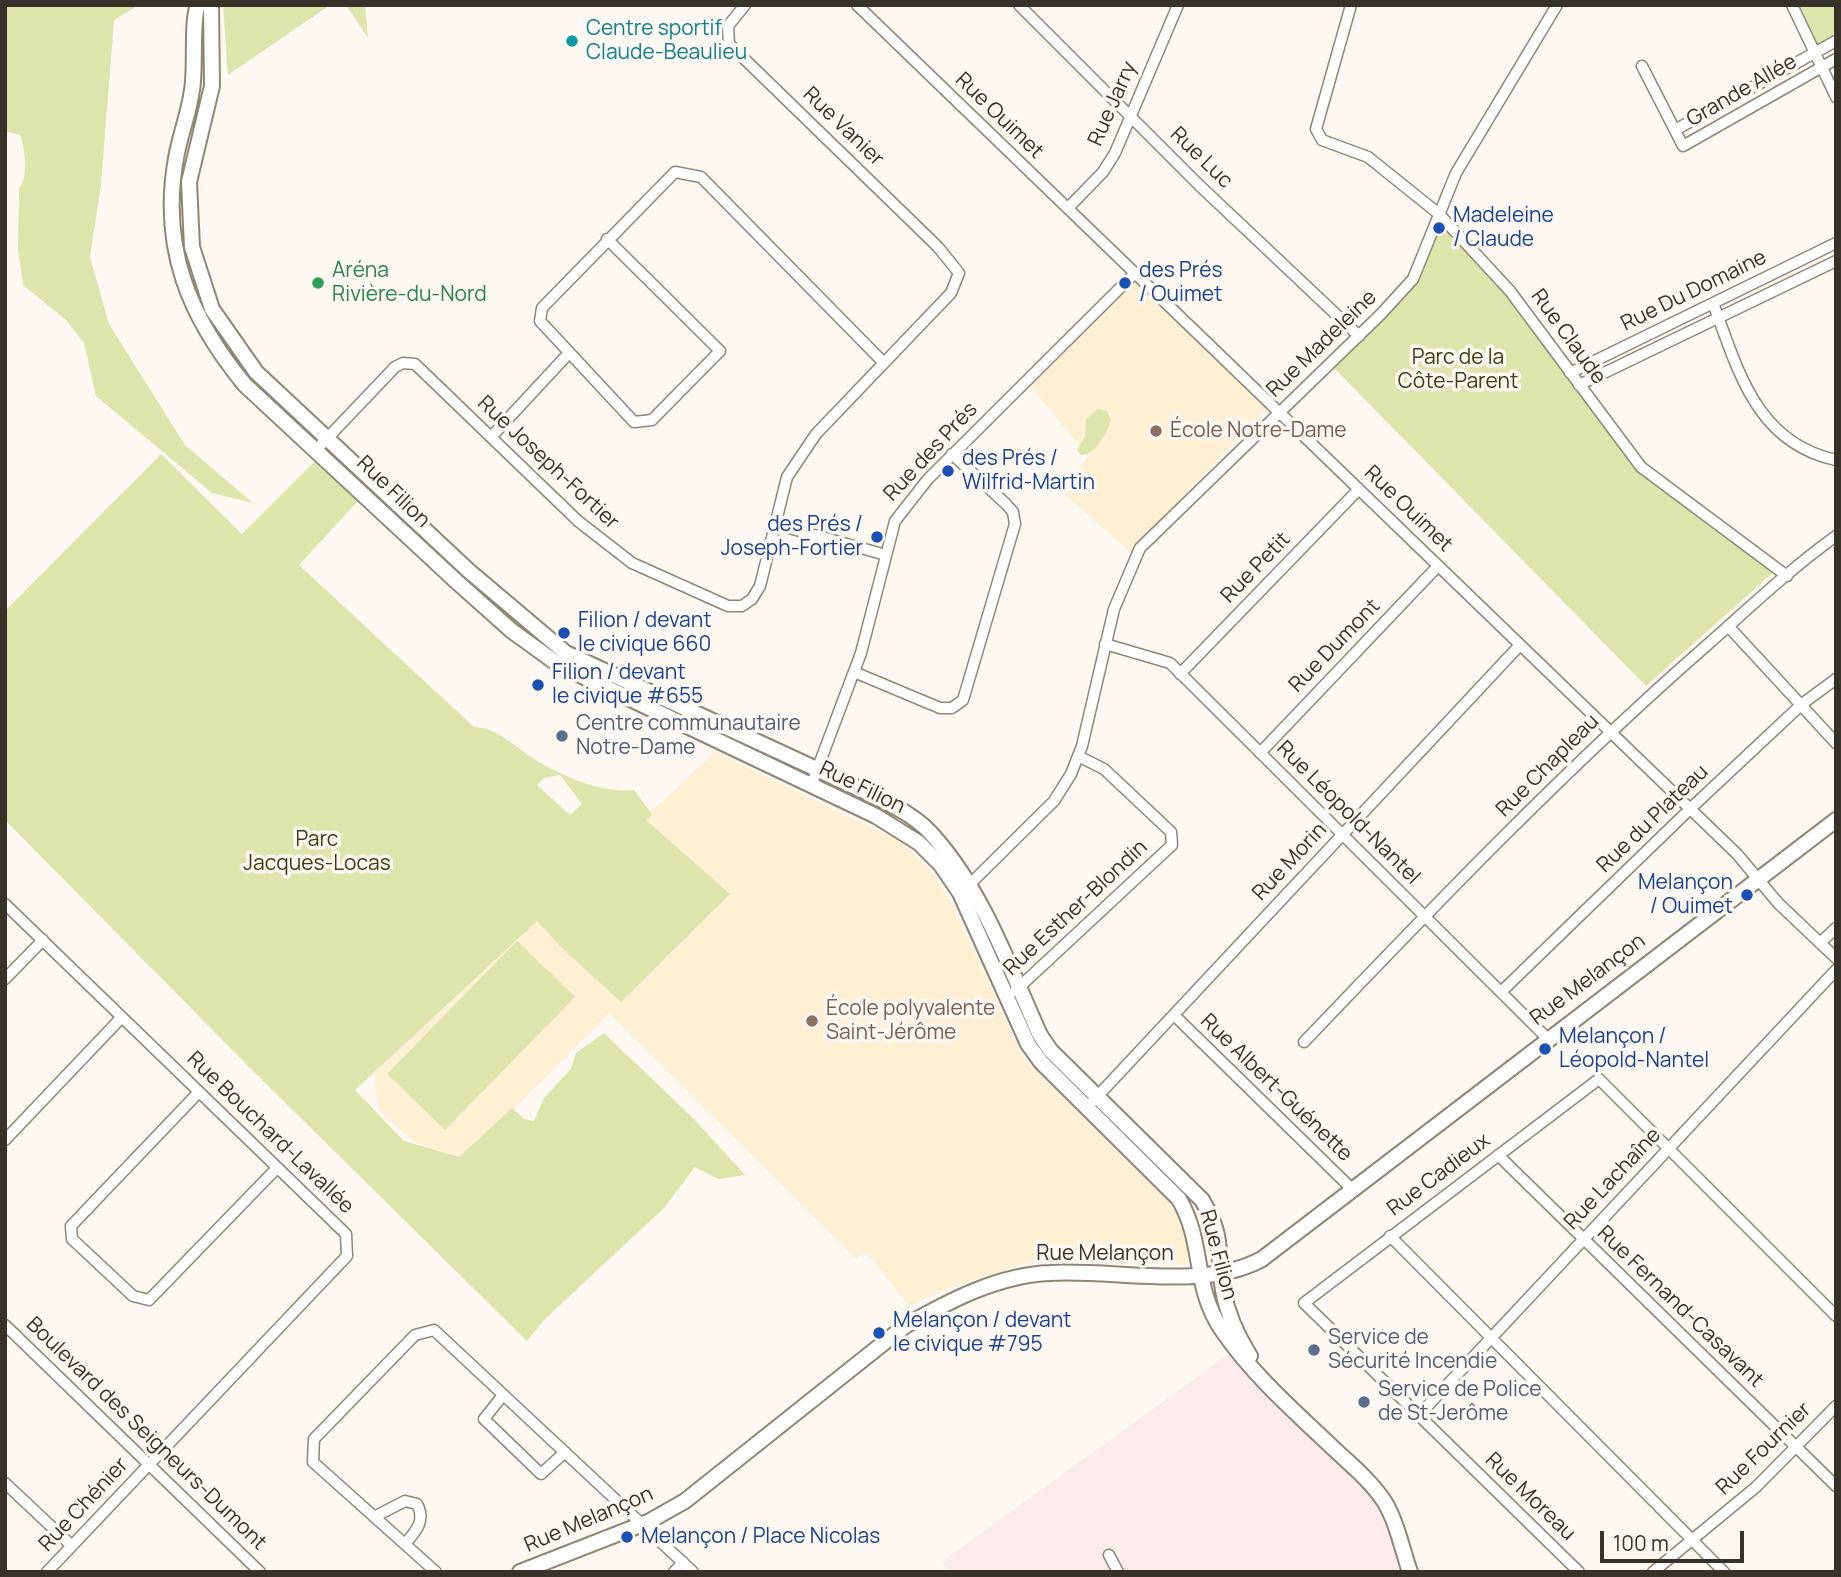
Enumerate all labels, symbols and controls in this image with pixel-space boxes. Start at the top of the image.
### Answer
place label: Centre sportif Claude-Beaulieu [586,16,747,66]
marker: Centre sportif Claude-Beaulieu [564,33,580,49]
street label: Grande Allée [1683,49,1801,133]
street label: Rue Jarry [1083,58,1143,150]
street label: Rue Ouimet [950,68,1048,164]
street label: Rue Vanier [797,82,889,172]
street label: Rue Luc [1165,122,1237,194]
place label: Madeleine / Claude [1453,203,1554,253]
marker: Madeleine / Claude [1431,220,1447,236]
street label: Rue Du Domaine [1617,245,1771,337]
place label: Aréna Rivière-du-Nord [332,258,487,308]
place label: des Prés / Ouimet [1139,258,1222,308]
marker: Aréna Rivière-du-Nord [310,275,326,291]
marker: des Prés / Ouimet [1117,275,1133,291]
street label: Rue Madeleine [1262,285,1382,403]
street label: Rue Claude [1525,285,1611,389]
park label: Parc de la Côte-Parent [1398,345,1518,395]
street label: Rue Joseph-Fortier [472,391,624,535]
street label: Rue des Prés [879,397,983,507]
place label: École Notre-Dame [1170,418,1347,444]
marker: École Notre-Dame [1148,423,1164,439]
place label: des Prés / Wilfrid-Martin [962,446,1095,496]
street label: Rue Filion [351,451,435,533]
street label: Rue Ouimet [1359,461,1457,557]
marker: des Prés / Wilfrid-Martin [940,463,956,479]
place label: des Prés / Joseph-Fortier [721,512,863,562]
street label: Rue Petit [1216,527,1296,609]
marker: des Prés / Joseph-Fortier [869,529,885,545]
street label: Rue Dumont [1284,594,1386,698]
place label: Filion / devant le civique 660 [578,608,712,658]
marker: Filion / devant le civique 660 [556,625,572,641]
place label: Filion / devant le civique #655 [552,660,703,710]
marker: Filion / devant le civique #655 [530,677,546,693]
street label: Rue Chapleau [1491,709,1605,823]
place label: Centre communautaire Notre-Dame [576,711,801,761]
marker: Centre communautaire Notre-Dame [554,728,570,744]
street label: Rue Léopold-Nantel [1271,736,1425,890]
street label: Rue Filion [815,756,909,820]
street label: Rue du Plateau [1592,760,1714,878]
street label: Rue Morin [1248,818,1332,906]
park label: Parc Jacques-Locas [243,827,391,877]
street label: Rue Esther-Blondin [999,835,1153,981]
place label: Melançon / Ouimet [1638,870,1733,920]
marker: Melançon / Ouimet [1739,887,1755,903]
street label: Rue Melançon [1526,929,1650,1031]
place label: École polyvalente Saint-Jérôme [826,996,995,1046]
street label: Rue Albert-Guénette [1195,1009,1357,1167]
marker: École polyvalente Saint-Jérôme [804,1013,820,1029]
place label: Melançon / Léopold-Nantel [1559,1024,1709,1074]
marker: Melançon / Léopold-Nantel [1537,1041,1553,1057]
street label: Rue Bouchard-Lavallée [181,1047,359,1219]
street label: Rue Lachaîne [1559,1123,1667,1235]
street label: Rue Cadieux [1383,1128,1495,1222]
street label: Rue Filion [1194,1207,1242,1303]
street label: Rue Fernand-Casavant [1592,1221,1768,1393]
street label: Rue Melançon [1036,1241,1174,1267]
place label: Melançon / devant le civique #795 [893,1308,1072,1358]
street label: Boulevard des Seigneurs-Dumont [21,1312,271,1556]
marker: Melançon / devant le civique #795 [871,1325,887,1341]
place label: Service de Sécurité Incendie [1328,1325,1497,1375]
marker: Service de Sécurité Incendie [1306,1342,1322,1358]
place label: Service de Police de St-Jerôme [1378,1377,1541,1427]
marker: Service de Police de St-Jerôme [1356,1394,1372,1410]
street label: Rue Fournier [1711,1398,1817,1500]
street label: Rue Moreau [1480,1448,1580,1546]
street label: Rue Chénier [34,1453,134,1557]
street label: Rue Melançon [521,1482,657,1558]
scale bar [1603,1518,1746,1562]
place label: Melançon / Place Nicolas [641,1524,880,1550]
marker: Melançon / Place Nicolas [619,1529,635,1545]
text: 100 m [1613,1529,1669,1557]

